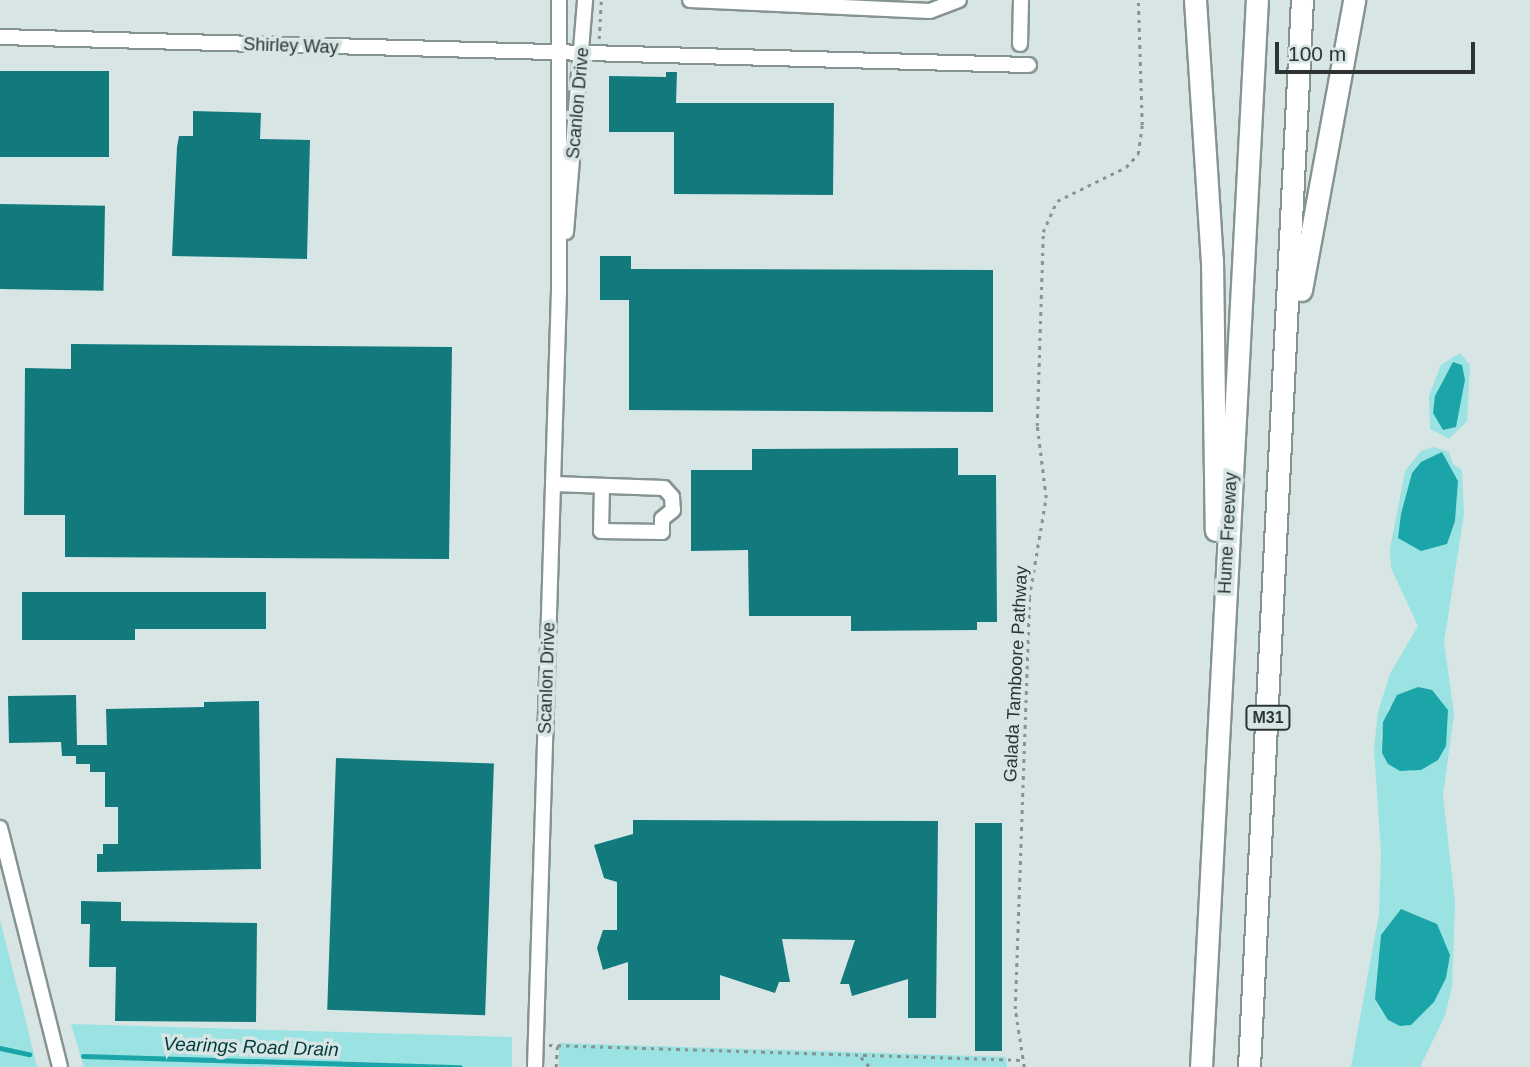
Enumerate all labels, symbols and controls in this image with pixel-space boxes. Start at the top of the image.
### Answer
scale bar [1278,28,1478,72]
street label: Shirley Way [243,34,339,58]
text: 100 m [1288,42,1346,65]
street label: Scanlon Drive [562,46,594,160]
street label: Hume Freeway [1214,472,1242,594]
street label: Galada Tamboore Pathway [1000,565,1032,783]
street label: Scanlon Drive [534,622,560,734]
road number: M31 [1245,706,1291,730]
water label: Vearings Road Drain [163,1033,339,1061]

